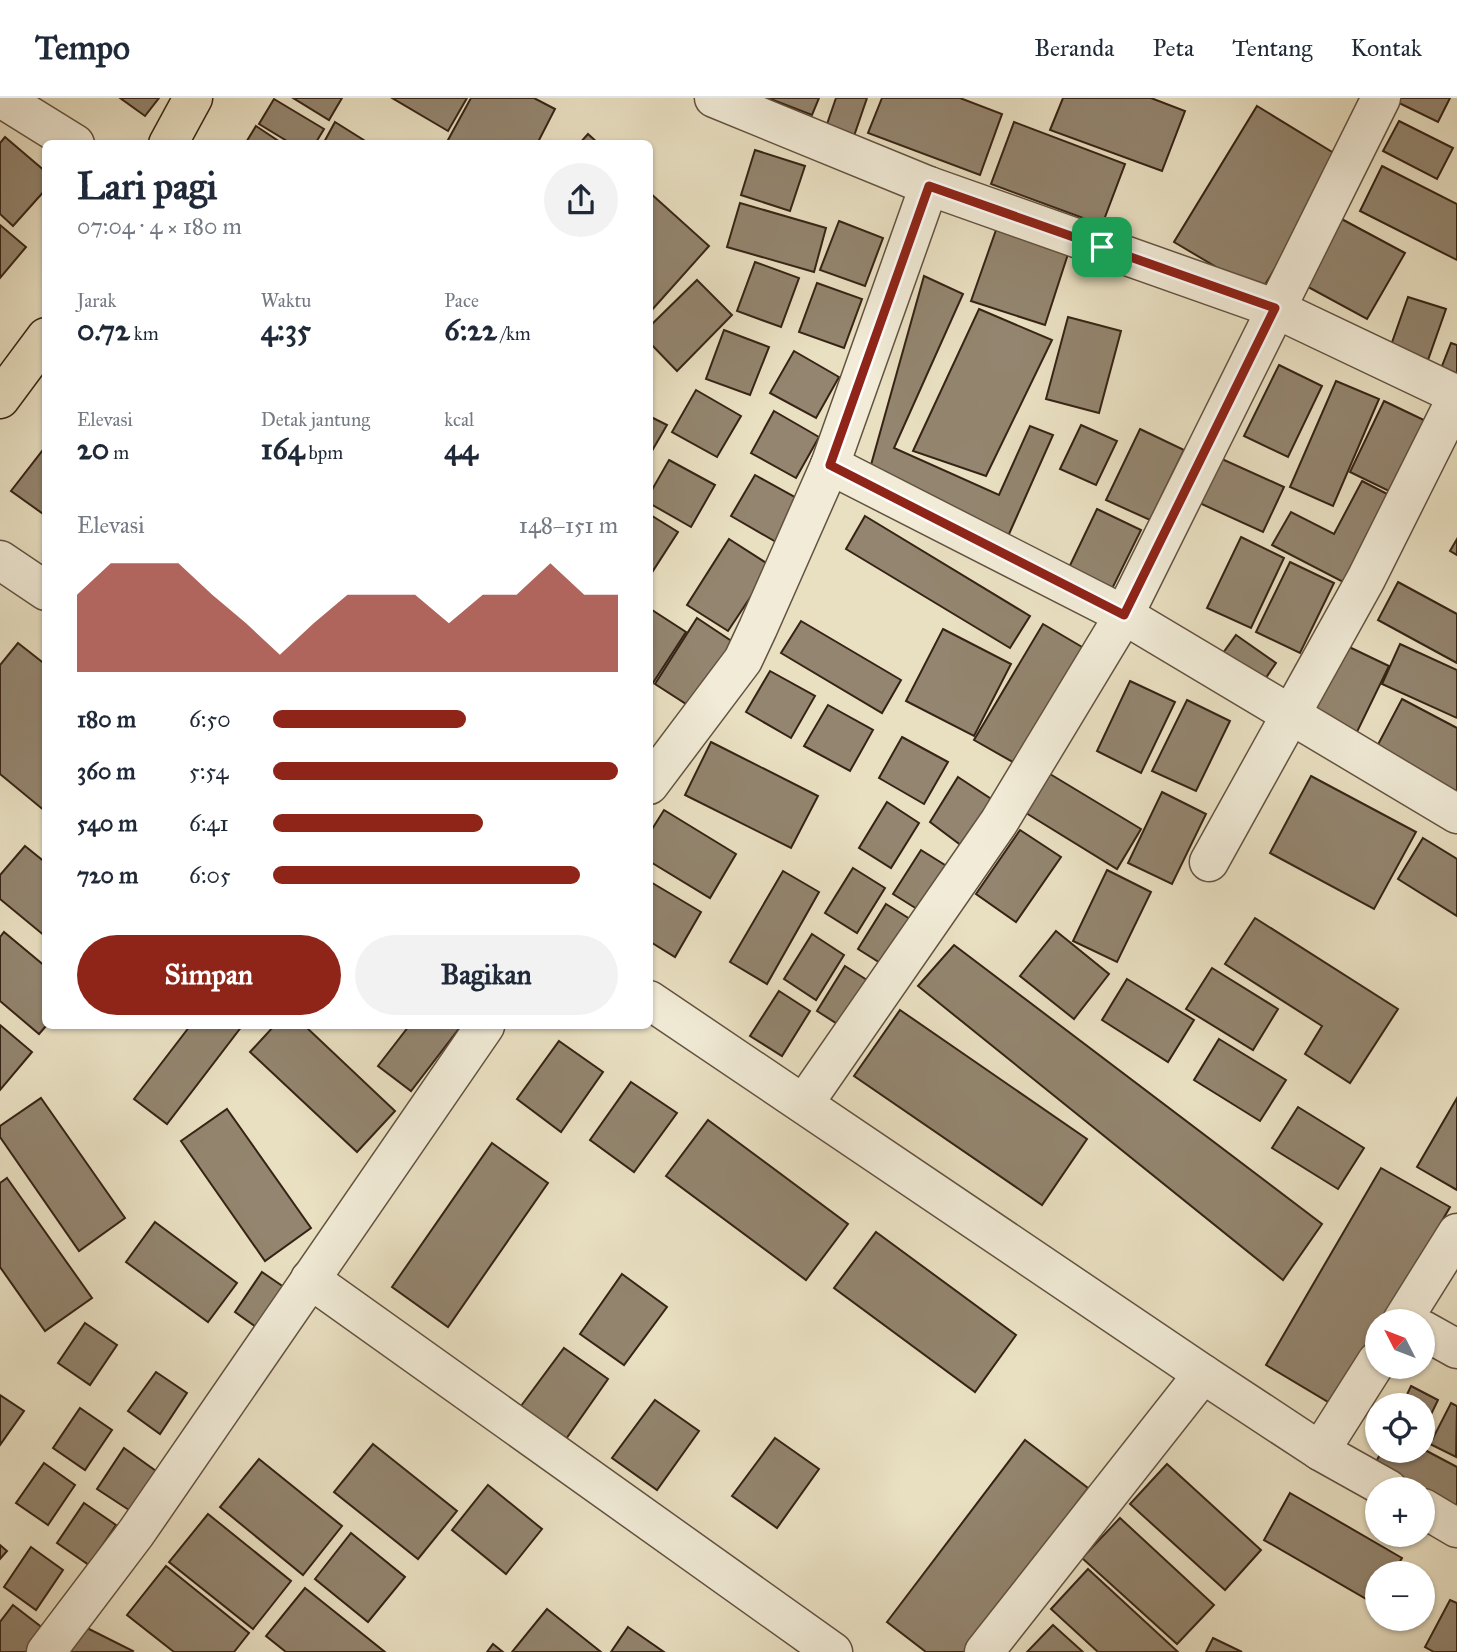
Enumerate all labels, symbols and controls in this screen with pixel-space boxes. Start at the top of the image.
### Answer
text: Tempo [35,28,130,68]
text: Beranda [1034,33,1114,63]
text: Peta [1152,33,1194,63]
text: Tentang [1232,33,1312,63]
text: Kontak [1350,33,1422,63]
text: Lari pagi [77,163,217,209]
button: share [544,163,618,237]
text: 07:04 · 4 × 180 m [77,212,242,240]
pin [1072,217,1132,277]
icon: arrive [1083,228,1121,266]
text: Jarak [77,289,116,312]
text: Waktu [261,289,311,312]
text: Pace [444,289,479,312]
text: 0.72 [77,312,130,348]
text: 4:35 [261,312,311,348]
text: 6:22 [444,312,497,348]
text: km [130,322,159,345]
text: /km [497,322,531,345]
text: Elevasi [77,408,133,431]
text: Detak jantung [261,408,370,431]
text: kcal [444,408,474,431]
text: 20 [77,431,109,467]
text: 164 [261,431,305,467]
text: 44 [444,431,478,467]
text: m [109,441,129,464]
text: bpm [305,441,343,464]
text: Elevasi [77,511,145,539]
text: 148–151 m [519,511,618,539]
text: 180 m [77,705,136,733]
text: 6:50 [189,705,231,733]
text: 360 m [77,757,136,785]
text: 5:54 [189,757,228,785]
text: 540 m [77,809,138,837]
text: 6:41 [189,809,229,837]
text: 720 m [77,861,138,889]
text: 6:05 [189,861,231,889]
button: Simpan [77,935,341,1015]
button: Bagikan [355,935,618,1015]
north arrow [1365,1309,1435,1379]
map controls [1365,1309,1435,1631]
button: locate [1365,1393,1435,1463]
button: + [1365,1477,1435,1547]
button: − [1365,1561,1435,1631]

